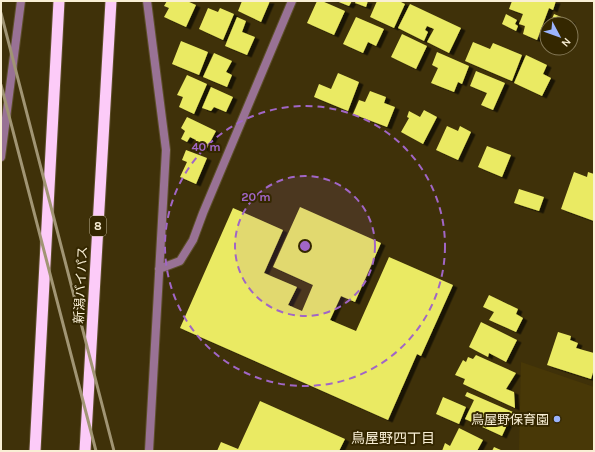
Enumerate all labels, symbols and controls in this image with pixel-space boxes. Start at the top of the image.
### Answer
north arrow [539,16,579,56]
text: N [559,35,574,49]
text: 40 m [191,140,221,154]
text: 20 m [241,190,271,204]
road number: 8 [90,216,106,236]
centre of rings [298,239,312,253]
street label: 新潟バイパス [71,246,90,324]
place label: 鳥屋野保育園 [471,412,549,427]
marker: 鳥屋野保育園 [552,414,562,424]
district label: 鳥屋野四丁目 [351,430,435,447]

